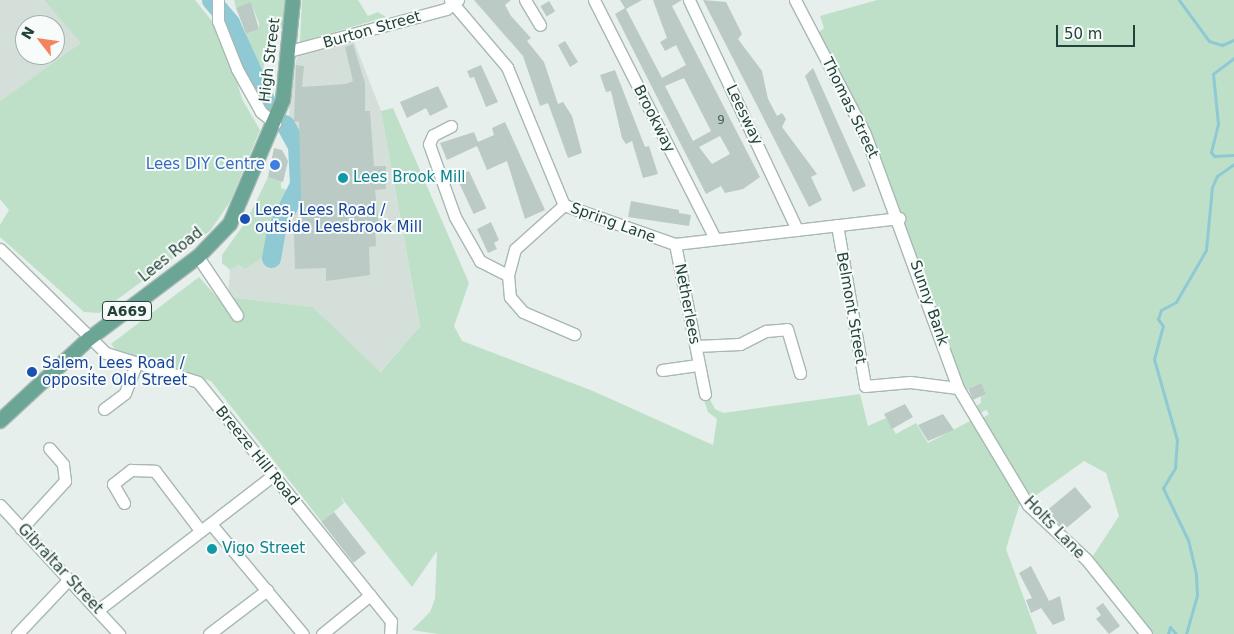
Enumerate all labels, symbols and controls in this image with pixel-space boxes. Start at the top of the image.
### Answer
street label: Burton Street [321,7,423,53]
north arrow [15,15,65,65]
scale bar [1059,15,1138,47]
street label: High Street [256,17,284,103]
text: N [18,24,38,42]
text: 50 m [1064,25,1102,43]
street label: Thomas Street [818,55,882,161]
street label: Brookway [629,82,679,156]
street label: Leesway [722,82,766,148]
house number: 9 [717,114,725,128]
place label: Lees DIY Centre [146,156,265,174]
marker: Lees DIY Centre [269,159,281,171]
place label: Lees Brook Mill [353,169,466,187]
marker: Lees Brook Mill [337,172,349,184]
street label: Spring Lane [568,199,658,247]
place label: Lees, Lees Road / outside Leesbrook Mill [255,201,422,236]
marker: Lees, Lees Road / outside Leesbrook Mill [239,213,251,225]
street label: Lees Road [136,224,206,286]
street label: Belmont Street [832,251,870,365]
street label: Sunny Bank [906,258,952,348]
street label: Netherlees [670,262,704,346]
road number: A669 [101,300,153,322]
place label: Salem, Lees Road / opposite Old Street [42,354,187,389]
marker: Salem, Lees Road / opposite Old Street [26,366,38,378]
street label: Breeze Hill Road [211,403,303,509]
street label: Holts Lane [1020,493,1088,563]
street label: Gibraltar Street [14,520,106,618]
place label: Vigo Street [222,540,305,558]
marker: Vigo Street [206,543,218,555]

